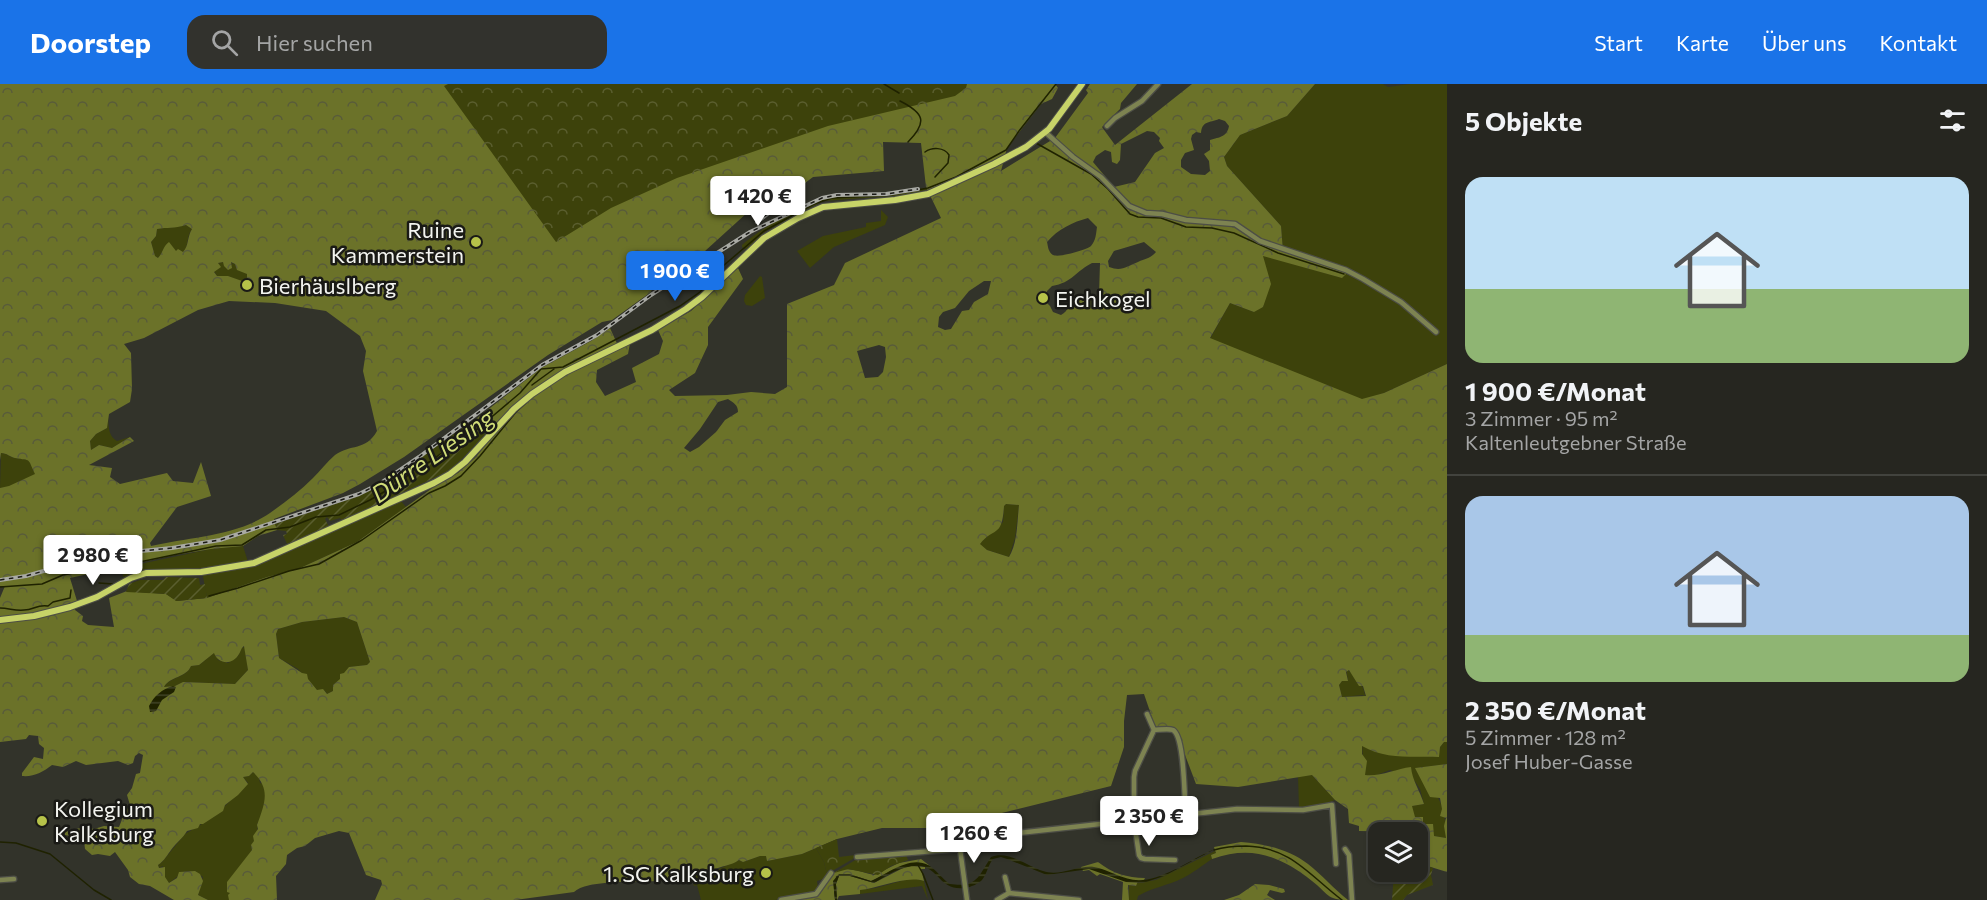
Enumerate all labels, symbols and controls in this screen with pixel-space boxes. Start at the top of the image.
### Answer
search box [187,15,607,69]
text: Doorstep [30,25,151,59]
icon: search [208,26,241,59]
text: Hier suchen [256,29,373,56]
text: Start [1594,30,1643,55]
text: Karte [1676,30,1729,55]
text: Über uns [1762,30,1846,55]
text: Kontakt [1879,30,1957,55]
icon: filters [1936,104,1969,137]
text: 5 Objekte [1465,105,1582,136]
pin: 1 420 € [703,176,813,227]
text: 1 420 € [724,183,792,207]
place label: Ruine Kammerstein [331,216,464,268]
icon: home [1663,216,1771,324]
marker: Ruine Kammerstein [469,235,483,249]
pin: 1 900 € [620,251,730,302]
text: 1 900 € [640,258,710,282]
place label: Bierhäuslberg [259,272,397,299]
marker: Bierhäuslberg [240,278,254,292]
place label: Eichkogel [1055,285,1151,312]
marker: Eichkogel [1036,291,1050,305]
text: 1 900 €/Monat [1465,375,1646,406]
water label: Dürre Liesing [365,401,500,508]
text: 3 Zimmer · 95 m² [1465,406,1618,430]
text: Kaltenleutgebner Straße [1465,430,1687,454]
pin: 2 980 € [38,535,148,586]
icon: home [1663,535,1771,643]
text: 2 980 € [57,542,129,566]
text: 2 350 €/Monat [1465,694,1646,725]
text: 5 Zimmer · 128 m² [1465,725,1626,749]
text: Josef Huber-Gasse [1465,749,1633,773]
place label: Kollegium Kalksburg [54,795,154,847]
pin: 2 350 € [1094,796,1204,847]
text: 2 350 € [1114,803,1184,827]
pin: 1 260 € [919,813,1029,864]
marker: Kollegium Kalksburg [35,814,49,828]
text: 1 260 € [940,820,1008,844]
map controls [1368,822,1428,882]
button: layers [1368,822,1428,882]
place label: 1. SC Kalksburg [603,860,754,887]
marker: 1. SC Kalksburg [759,866,773,880]

